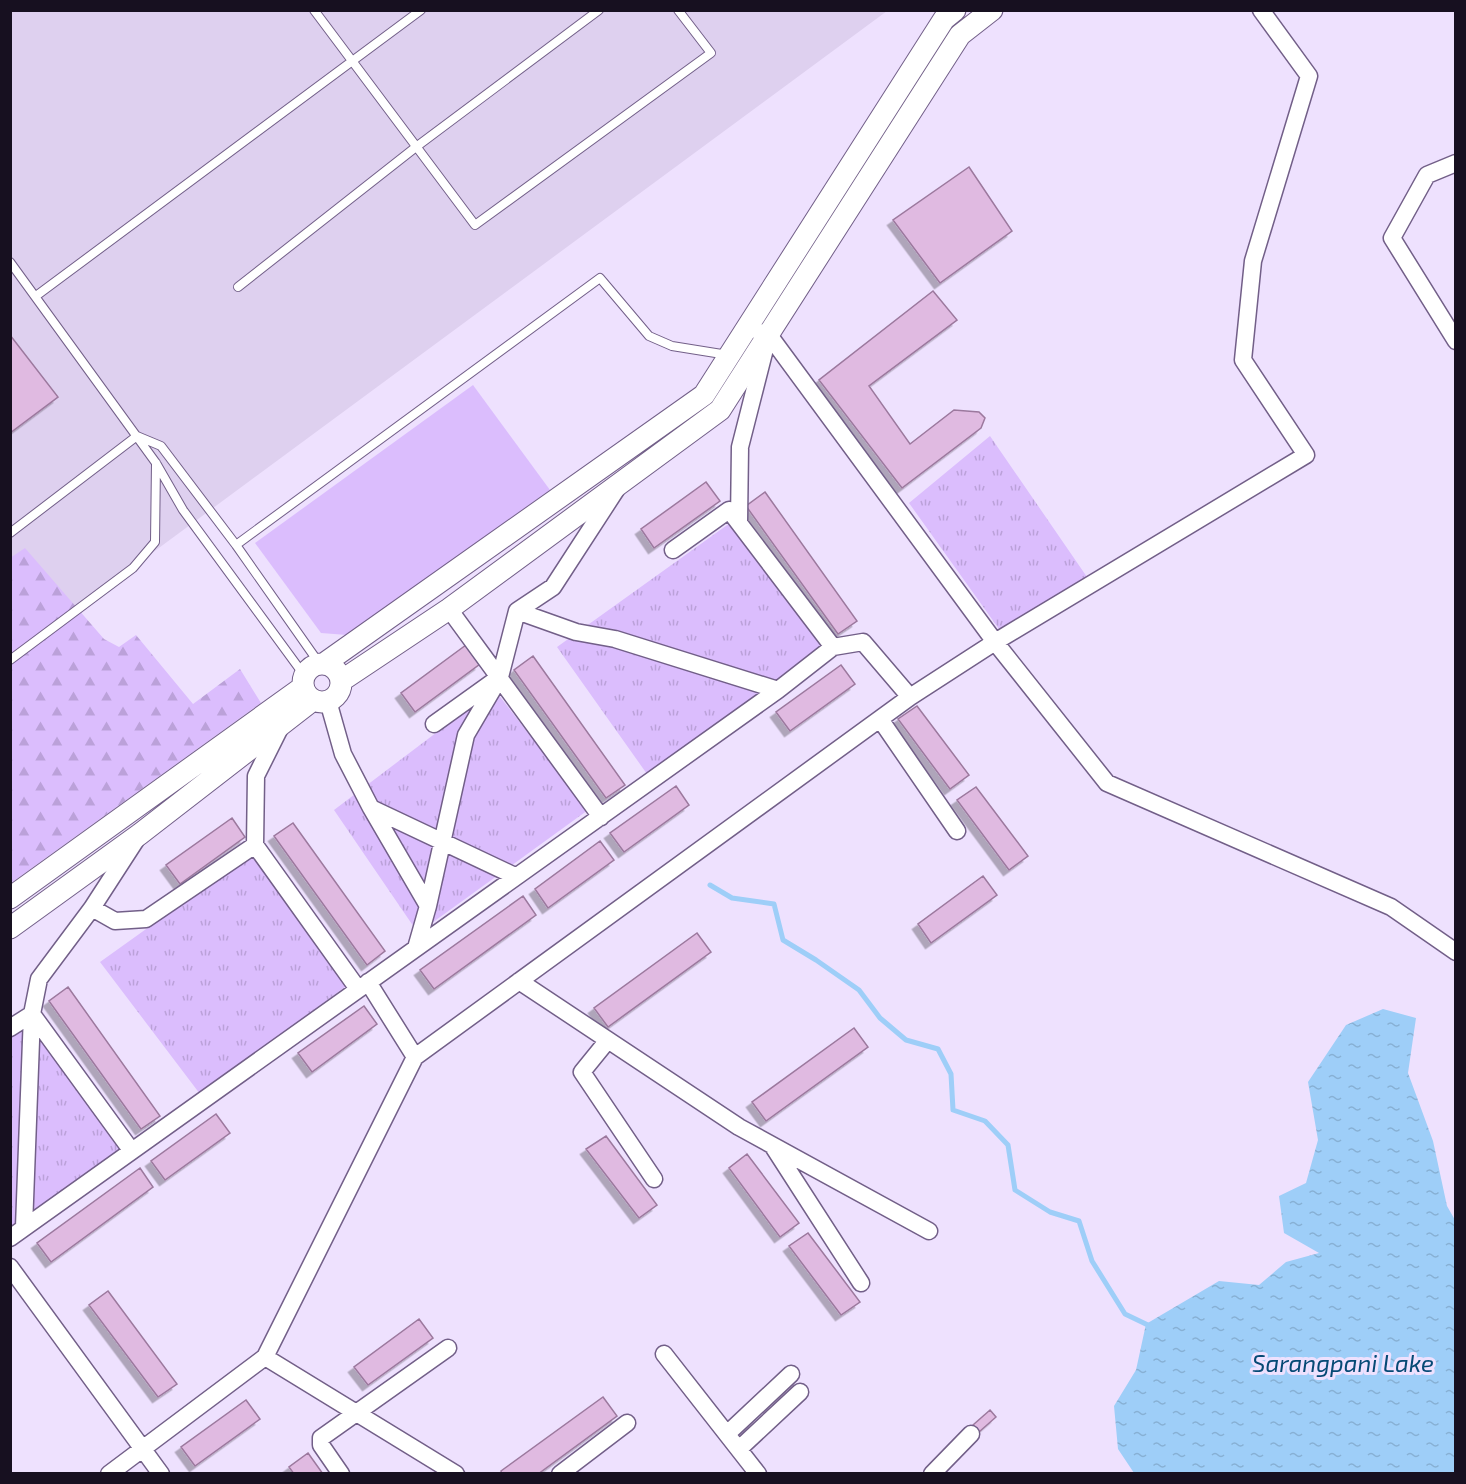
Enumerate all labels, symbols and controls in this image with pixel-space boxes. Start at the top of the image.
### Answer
water label: Sarangpani Lake [1252,1348,1434,1377]

